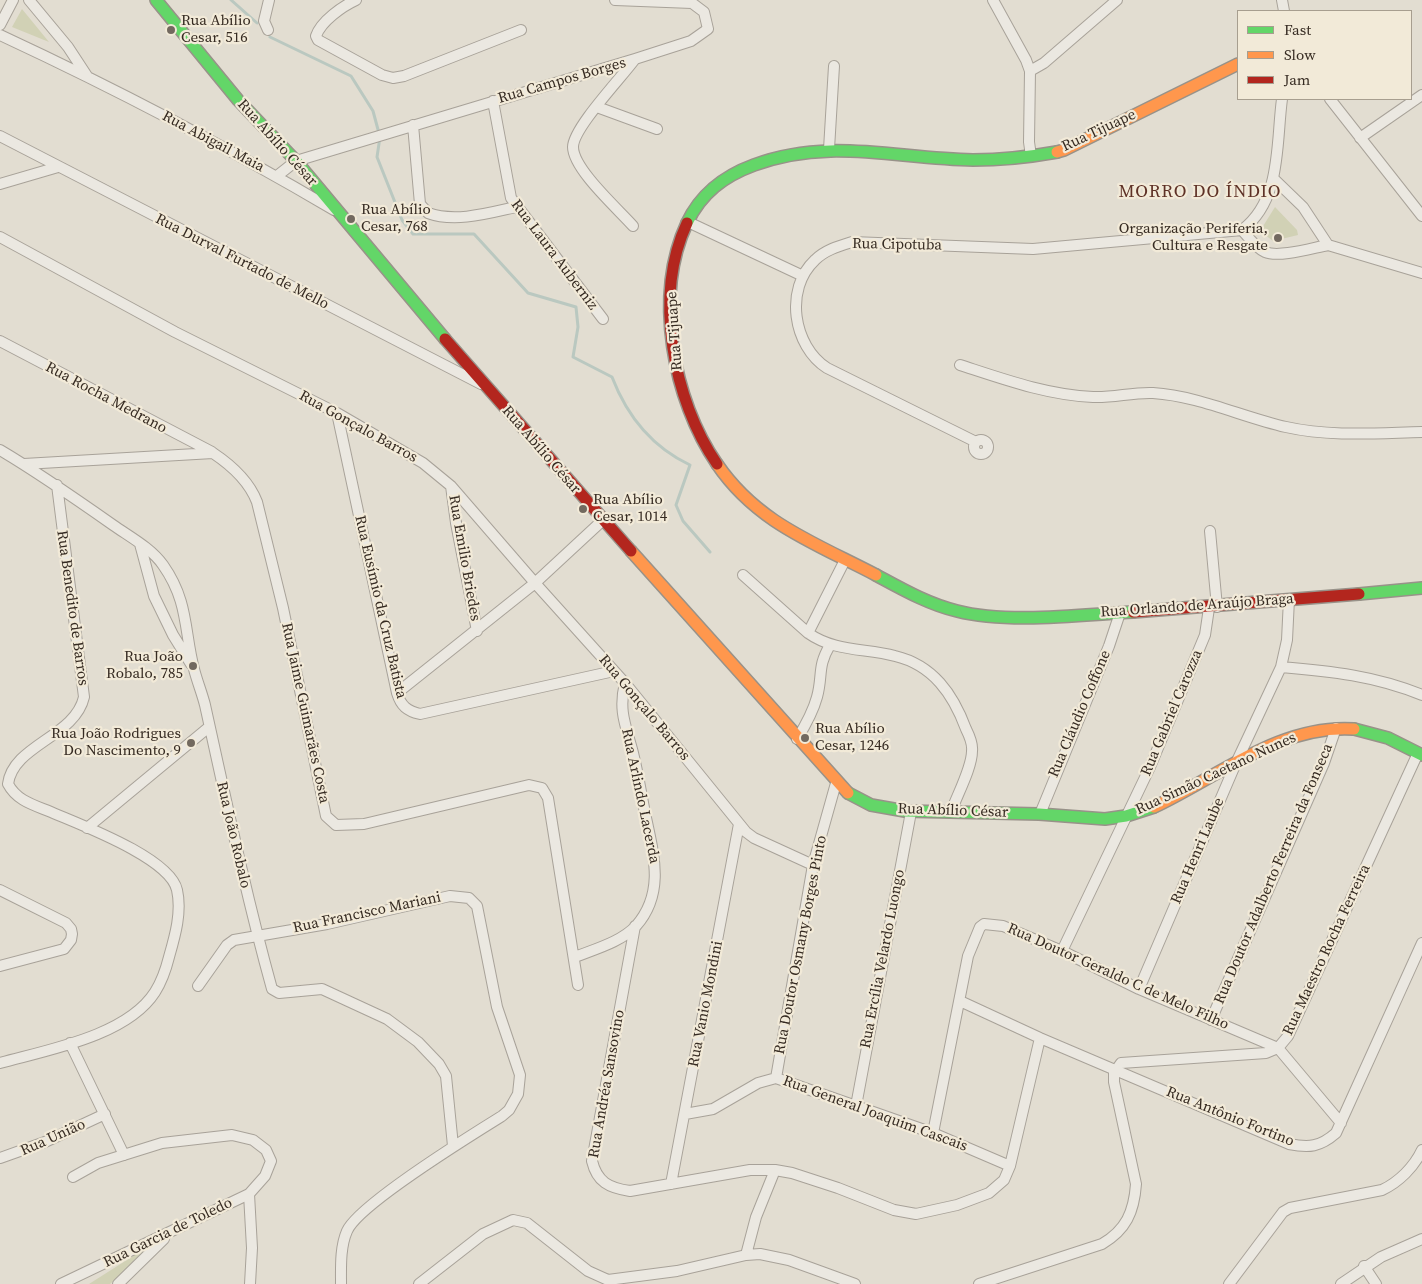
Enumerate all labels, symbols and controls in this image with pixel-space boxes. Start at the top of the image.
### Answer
legend [1237,10,1412,100]
place label: Rua Abílio Cesar, 516 [181,12,251,47]
text: Fast [1284,19,1311,40]
marker: Rua Abílio Cesar, 516 [165,24,177,36]
text: Slow [1284,44,1316,65]
street label: Rua Campos Borges [496,54,628,108]
text: Jam [1284,69,1310,90]
street label: Rua Abílio César [233,96,321,190]
street label: Rua Tijuape [1059,106,1139,156]
street label: Rua Abigail Maia [159,108,267,176]
district label: MORRO DO ÍNDIO [1117,181,1283,203]
street label: Rua Laura Auberniz [507,196,601,314]
place label: Rua Abílio Cesar, 768 [361,201,431,236]
street label: Rua Durval Furtado de Mello [152,210,332,314]
marker: Rua Abílio Cesar, 768 [345,213,357,225]
place label: Organização Periferia, Cultura e Resgate [1119,220,1268,255]
marker: Organização Periferia, Cultura e Resgate [1272,232,1284,244]
street label: Rua Cipotuba [852,235,942,255]
street label: Rua Tijuape [663,291,687,371]
street label: Rua Rocha Medrano [42,358,170,438]
street label: Rua Gonçalo Barros [296,387,420,467]
street label: Rua Abílio César [498,402,584,498]
place label: Rua Abílio Cesar, 1014 [593,491,667,526]
street label: Rua Emilio Briedes [444,494,484,622]
marker: Rua Abílio Cesar, 1014 [577,503,589,515]
street label: Rua Eusímio da Cruz Batista [350,514,410,700]
street label: Rua Benedito de Barros [52,529,92,687]
street label: Rua Orlando de Araújo Braga [1100,590,1294,622]
street label: Rua Jaime Guimarães Costa [277,621,333,805]
street label: Rua Gabriel Carozza [1137,647,1207,779]
place label: Rua João Robalo, 785 [106,648,183,683]
street label: Rua Cláudio Coffone [1045,648,1115,780]
street label: Rua Gonçalo Barros [595,651,693,765]
marker: Rua João Robalo, 785 [187,660,199,672]
place label: Rua Abílio Cesar, 1246 [815,720,889,755]
place label: Rua João Rodrigues Do Nascimento, 9 [51,725,181,760]
street label: Rua Arlindo Lacerda [617,727,663,865]
street label: Rua Simão Caetano Nunes [1133,729,1299,819]
marker: Rua Abílio Cesar, 1246 [799,732,811,744]
marker: Rua João Rodrigues Do Nascimento, 9 [185,737,197,749]
street label: Rua Doutor Adalberto Ferreira da Fonseca [1211,741,1337,1007]
street label: Rua João Robalo [212,780,254,890]
street label: Rua Henri Laube [1168,795,1228,907]
street label: Rua Abílio César [897,800,1009,822]
street label: Rua Doutor Osmany Borges Pinto [771,834,831,1056]
street label: Rua Maestro Rocha Ferreira [1279,862,1375,1038]
street label: Rua Ercília Velardo Luongo [857,868,909,1050]
street label: Rua Francisco Mariani [291,889,443,937]
street label: Rua Doutor Geraldo C de Melo Filho [1004,920,1232,1034]
street label: Rua Vanio Mondini [685,939,727,1069]
street label: Rua Andréa Sansovino [585,1008,629,1160]
street label: Rua General Joaquim Cascais [780,1072,970,1156]
street label: Rua Antônio Fortino [1163,1083,1297,1151]
street label: Rua União [18,1116,88,1160]
street label: Rua Garcia de Toledo [101,1194,235,1272]

